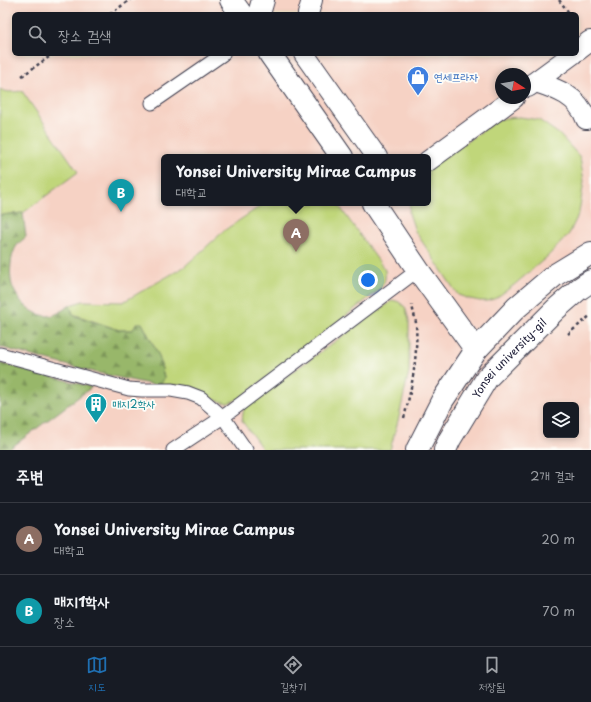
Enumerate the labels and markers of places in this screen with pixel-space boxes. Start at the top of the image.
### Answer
shop icon: 연세프라자 [405,64,431,97]
place label: 연세프라자 [434,68,478,85]
pin: B [108,179,134,212]
pin: A [283,219,309,252]
building icon: 매지2학사 [83,391,109,424]
place label: 매지2학사 [112,395,155,412]

